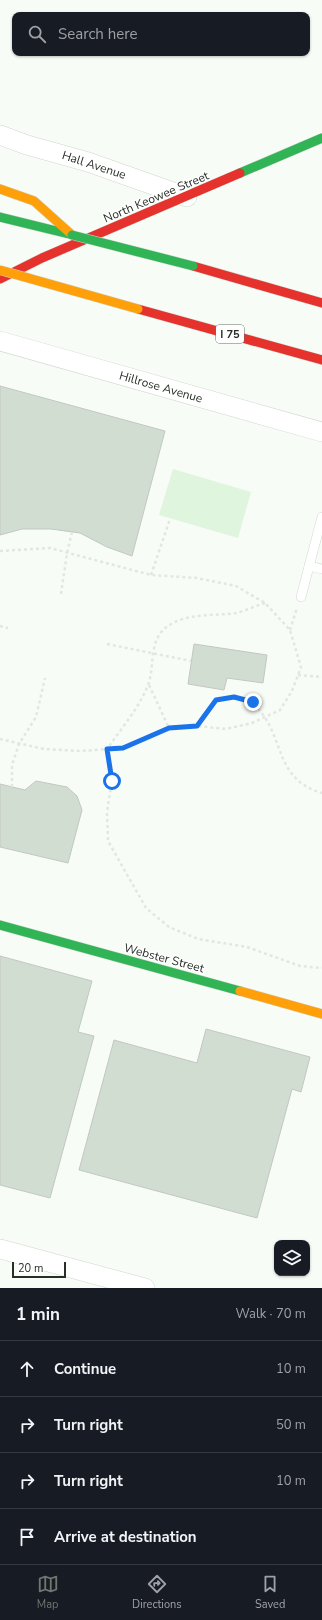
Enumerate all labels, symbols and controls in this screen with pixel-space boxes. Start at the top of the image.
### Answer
search box [12,12,310,56]
icon: search [26,23,48,45]
text: Search here [58,24,138,44]
street label: Hall Avenue [60,147,128,183]
street label: North Keowee Street [101,167,212,226]
road number: I 75 [216,325,244,343]
street label: Hillrose Avenue [117,367,205,407]
route end [244,693,262,711]
route start [103,772,121,790]
street label: Webster Street [122,940,207,977]
map controls [274,1240,310,1276]
button: layers [274,1240,310,1276]
scale bar [12,1260,66,1279]
text: 20 m [18,1261,43,1276]
text: 1 min [16,1303,60,1326]
text: Walk · 70 m [235,1305,306,1323]
icon: ahead [16,1358,38,1380]
text: Continue [54,1359,116,1379]
text: 10 m [276,1360,306,1378]
icon: right [16,1414,38,1436]
text: Turn right [54,1415,123,1435]
text: 50 m [276,1416,306,1434]
icon: right [16,1470,38,1492]
text: Turn right [54,1471,123,1491]
text: 10 m [276,1472,306,1490]
icon: arrive [16,1526,38,1548]
text: Arrive at destination [54,1527,197,1547]
tab: Map [37,1573,59,1612]
tab: Directions [132,1573,182,1612]
tab: Saved [255,1573,285,1612]

